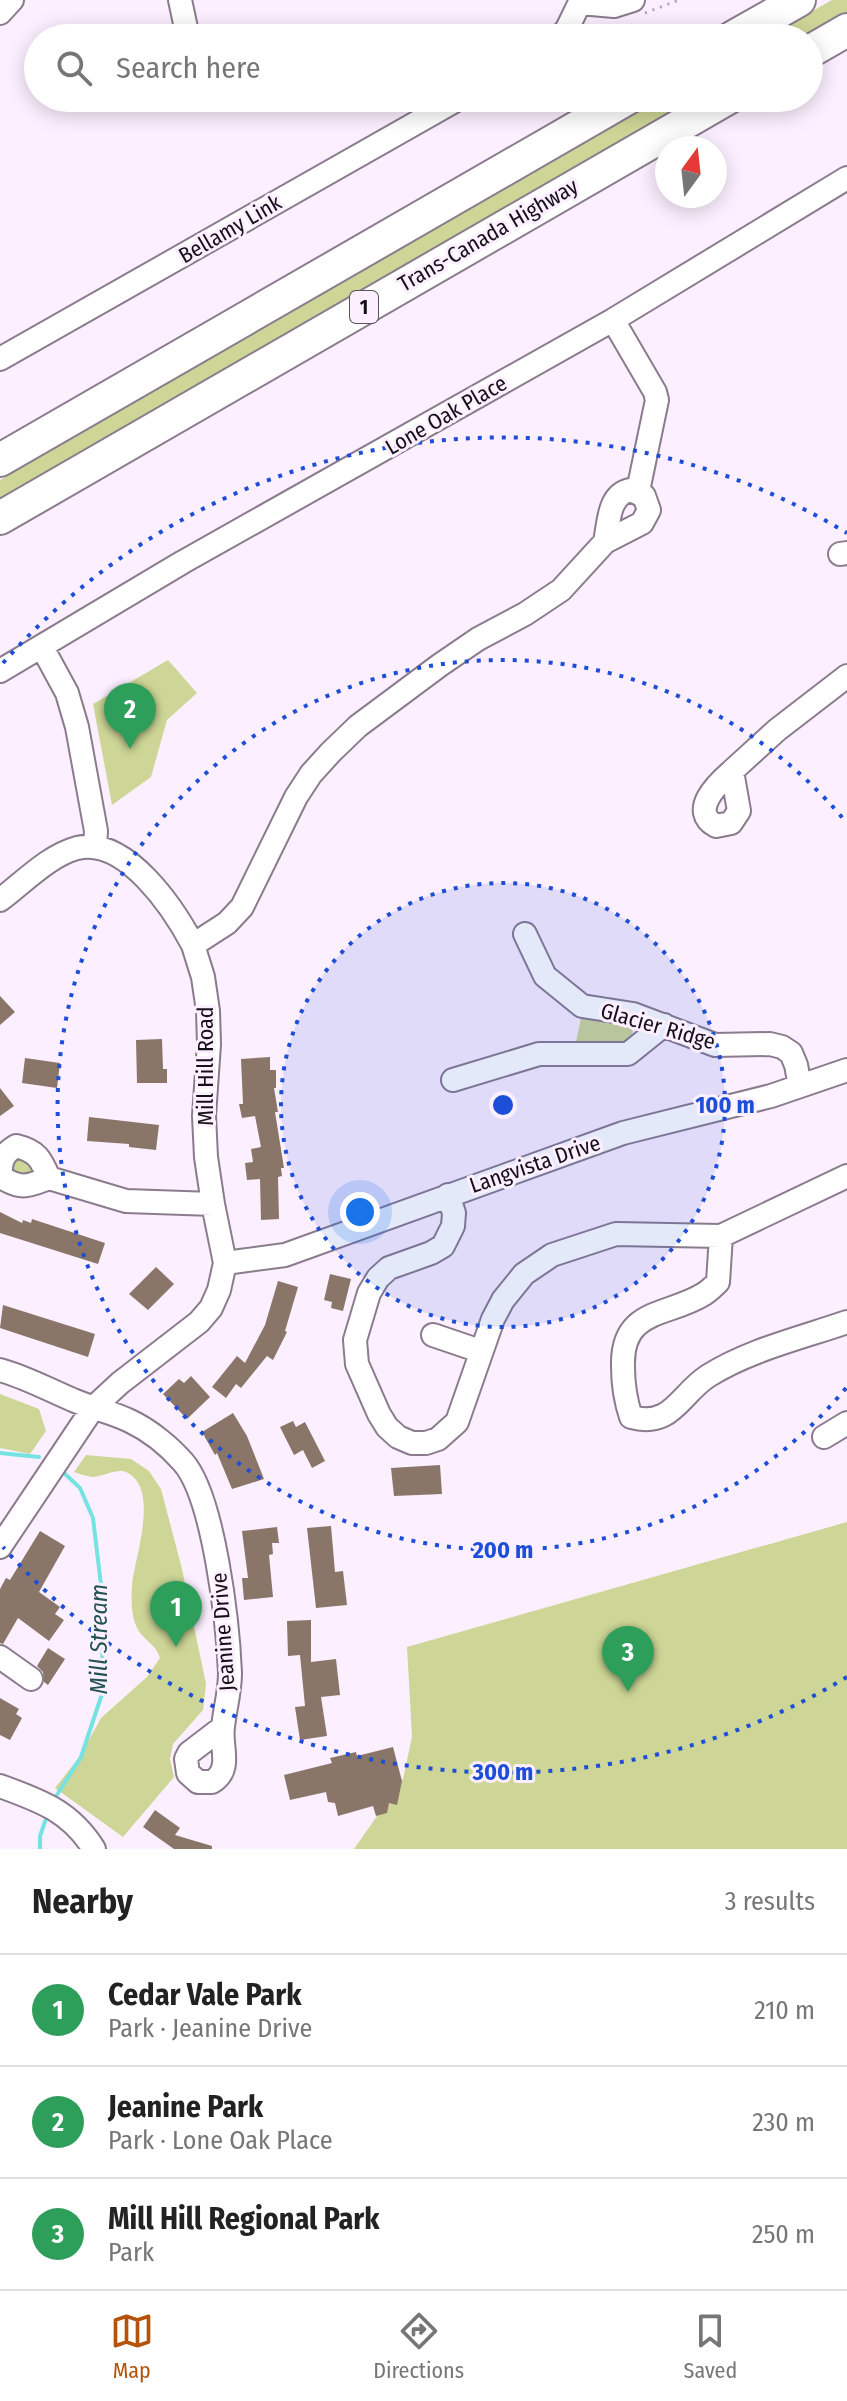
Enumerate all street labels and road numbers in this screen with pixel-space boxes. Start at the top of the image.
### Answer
street label: Trans-Canada Highway [393,172,583,298]
street label: Bellamy Link [174,188,287,269]
road number: 1 [350,291,378,323]
street label: Lone Oak Place [380,369,512,461]
street label: Glacier Ridge [598,997,718,1055]
street label: Mill Hill Road [192,1006,219,1126]
street label: Langvista Drive [466,1129,604,1199]
street label: Jeanine Drive [205,1572,241,1692]

